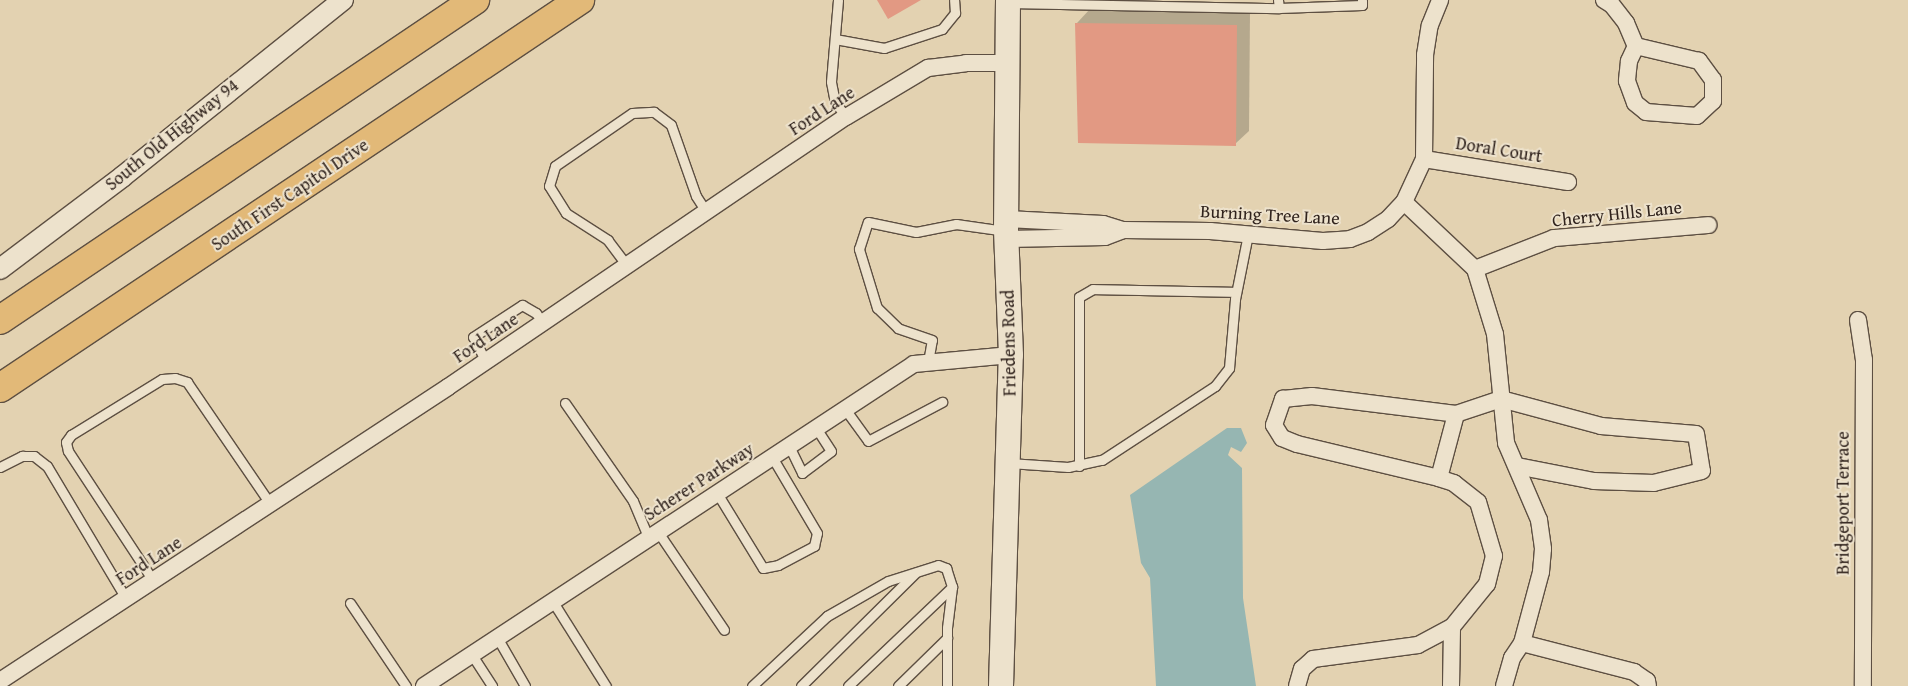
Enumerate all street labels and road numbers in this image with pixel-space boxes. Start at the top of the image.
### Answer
street label: South Old Highway 94 [101,75,243,195]
street label: Ford Lane [785,82,859,140]
street label: Doral Court [1454,132,1544,168]
street label: South First Capitol Drive [207,134,373,256]
street label: Cherry Hills Lane [1551,196,1683,232]
street label: Burning Tree Lane [1200,201,1340,229]
street label: Friedens Road [997,290,1021,396]
street label: Ford Lane [449,308,523,368]
street label: Bridgeport Terrace [1832,431,1854,575]
street label: Scherer Parkway [640,438,758,526]
street label: Ford Lane [112,532,186,590]

